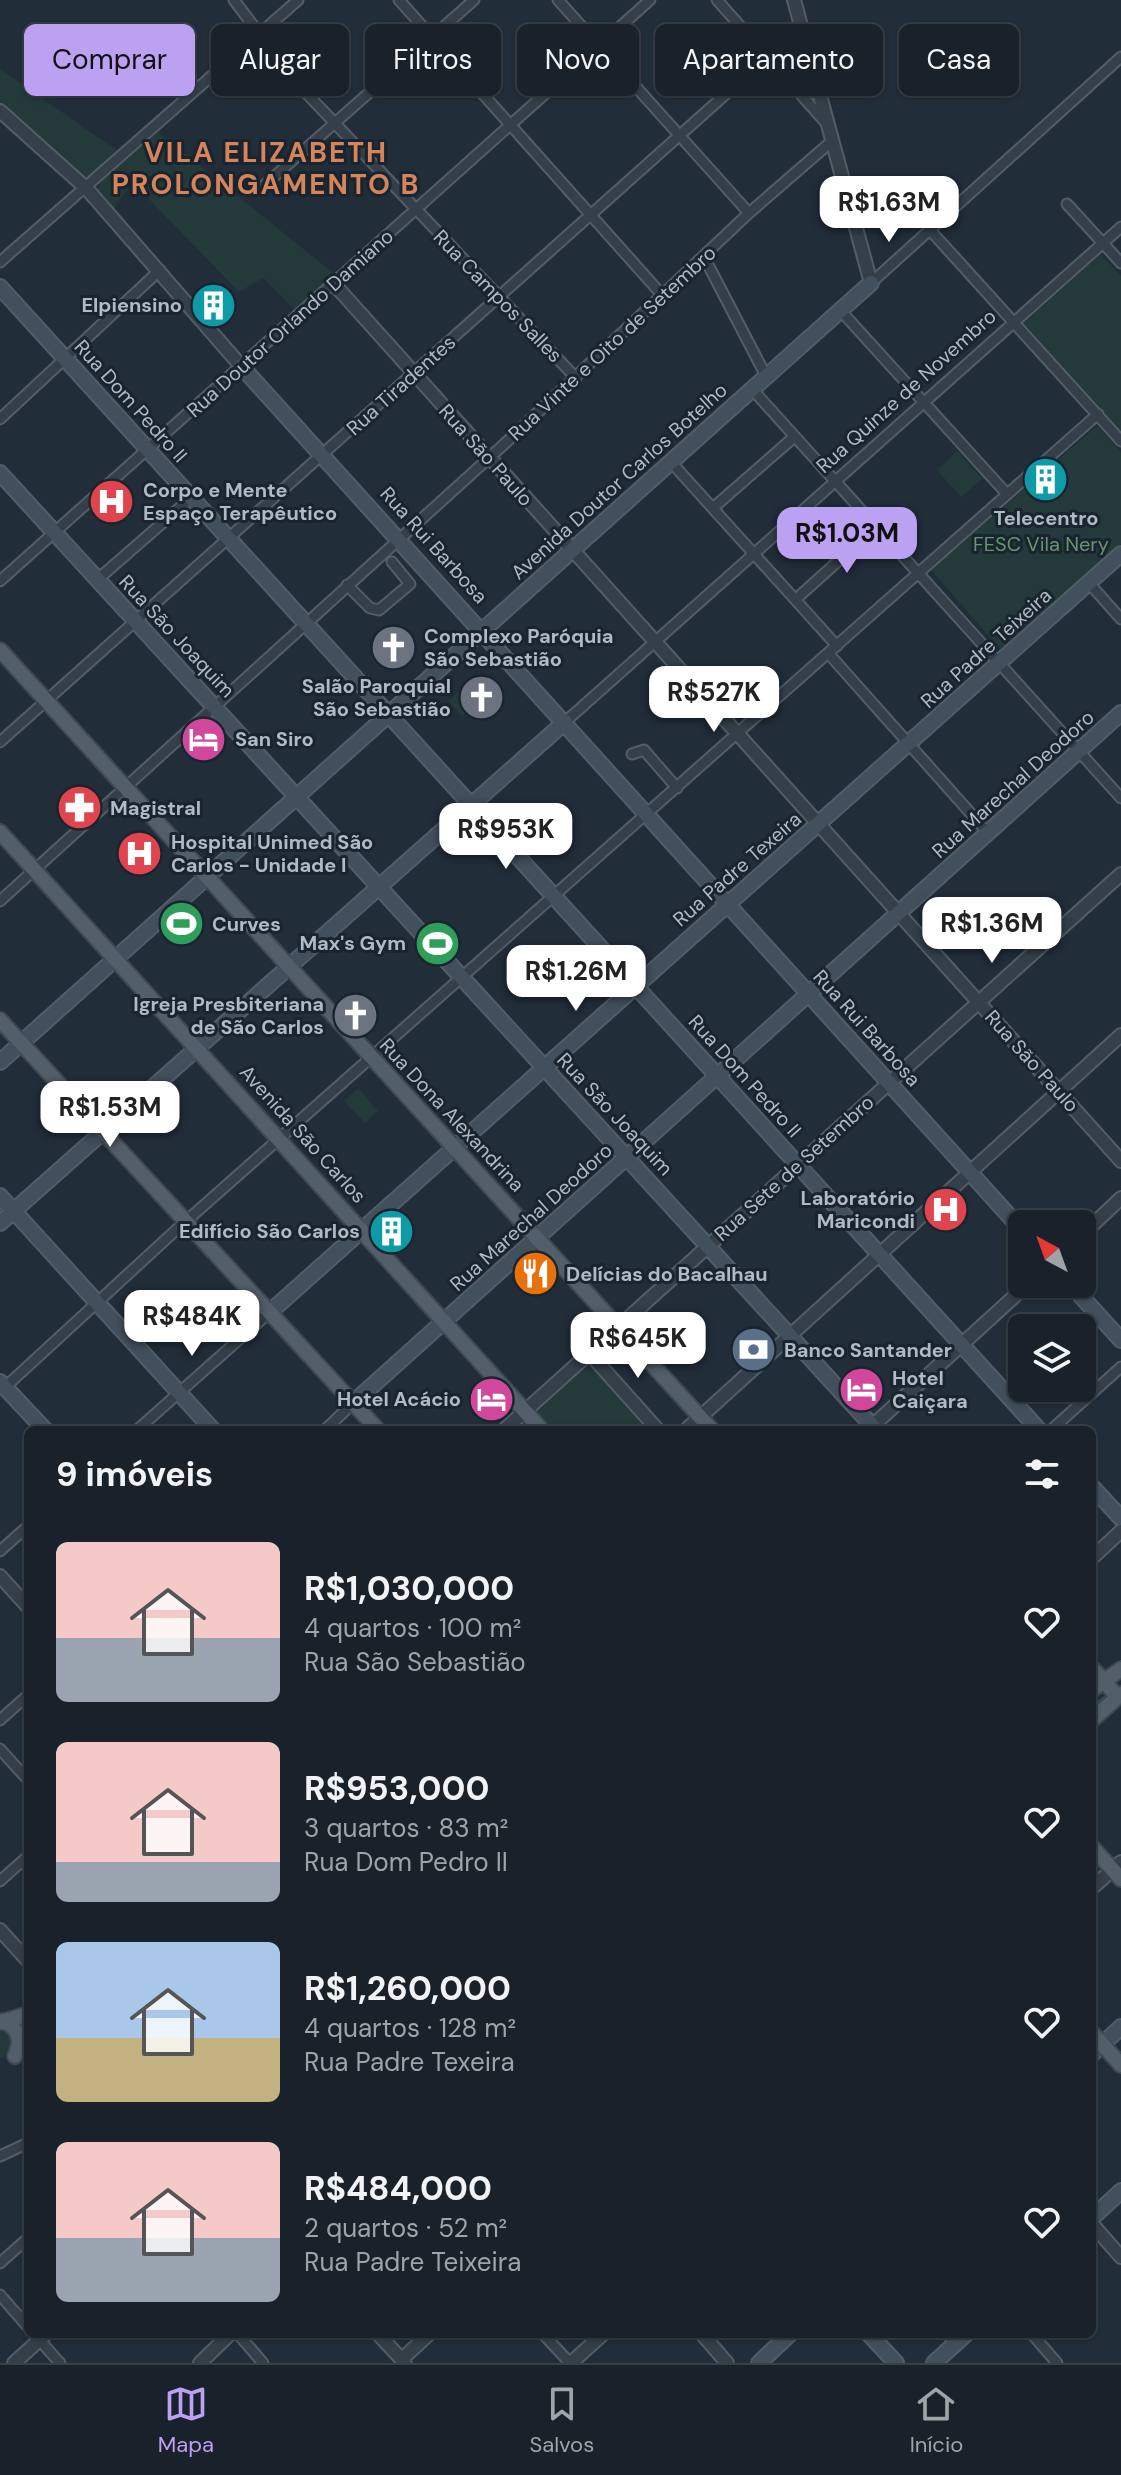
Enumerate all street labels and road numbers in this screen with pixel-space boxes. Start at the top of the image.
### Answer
street label: Rua Doutor Orlando Damiano [181,223,399,423]
street label: Rua Campos Salles [428,224,568,368]
street label: Rua Vinte e Oito de Setembro [503,240,721,446]
street label: Rua Quinze de Novembro [810,303,1002,479]
street label: Rua Tiradentes [341,329,461,441]
street label: Rua Dom Pedro II [69,334,193,468]
street label: Avenida Doutor Carlos Botelho [505,377,733,585]
street label: Rua São Paulo [433,398,539,512]
street label: Rua Rui Barbosa [375,481,493,609]
street label: Rua São Joaquim [113,569,241,703]
street label: Rua Padre Teixeira [915,582,1057,714]
street label: Rua Marechal Deodoro [926,704,1100,864]
street label: Rua Padre Texeira [667,806,807,932]
street label: Rua Rui Barbosa [808,964,926,1092]
street label: Rua São Paulo [979,1004,1085,1118]
street label: Rua Dom Pedro II [683,1009,807,1143]
street label: Rua Dona Alexandrina [374,1033,530,1197]
street label: Rua São Joaquim [551,1047,679,1181]
street label: Avenida São Carlos [234,1059,372,1209]
street label: Rua Sete de Setembro [709,1089,879,1247]
street label: Rua Marechal Deodoro [444,1137,618,1297]

